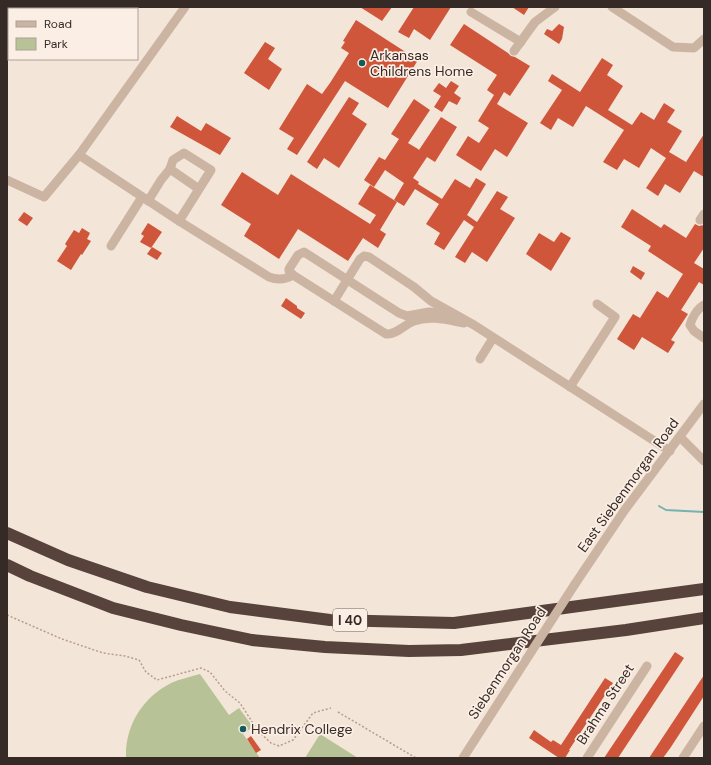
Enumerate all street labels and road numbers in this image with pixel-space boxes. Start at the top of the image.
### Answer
street label: East Siebenmorgan Road [573,414,683,556]
street label: Siebenmorgan Road [464,604,550,722]
road number: I 40 [333,609,367,631]
street label: Brahma Street [572,660,638,748]

